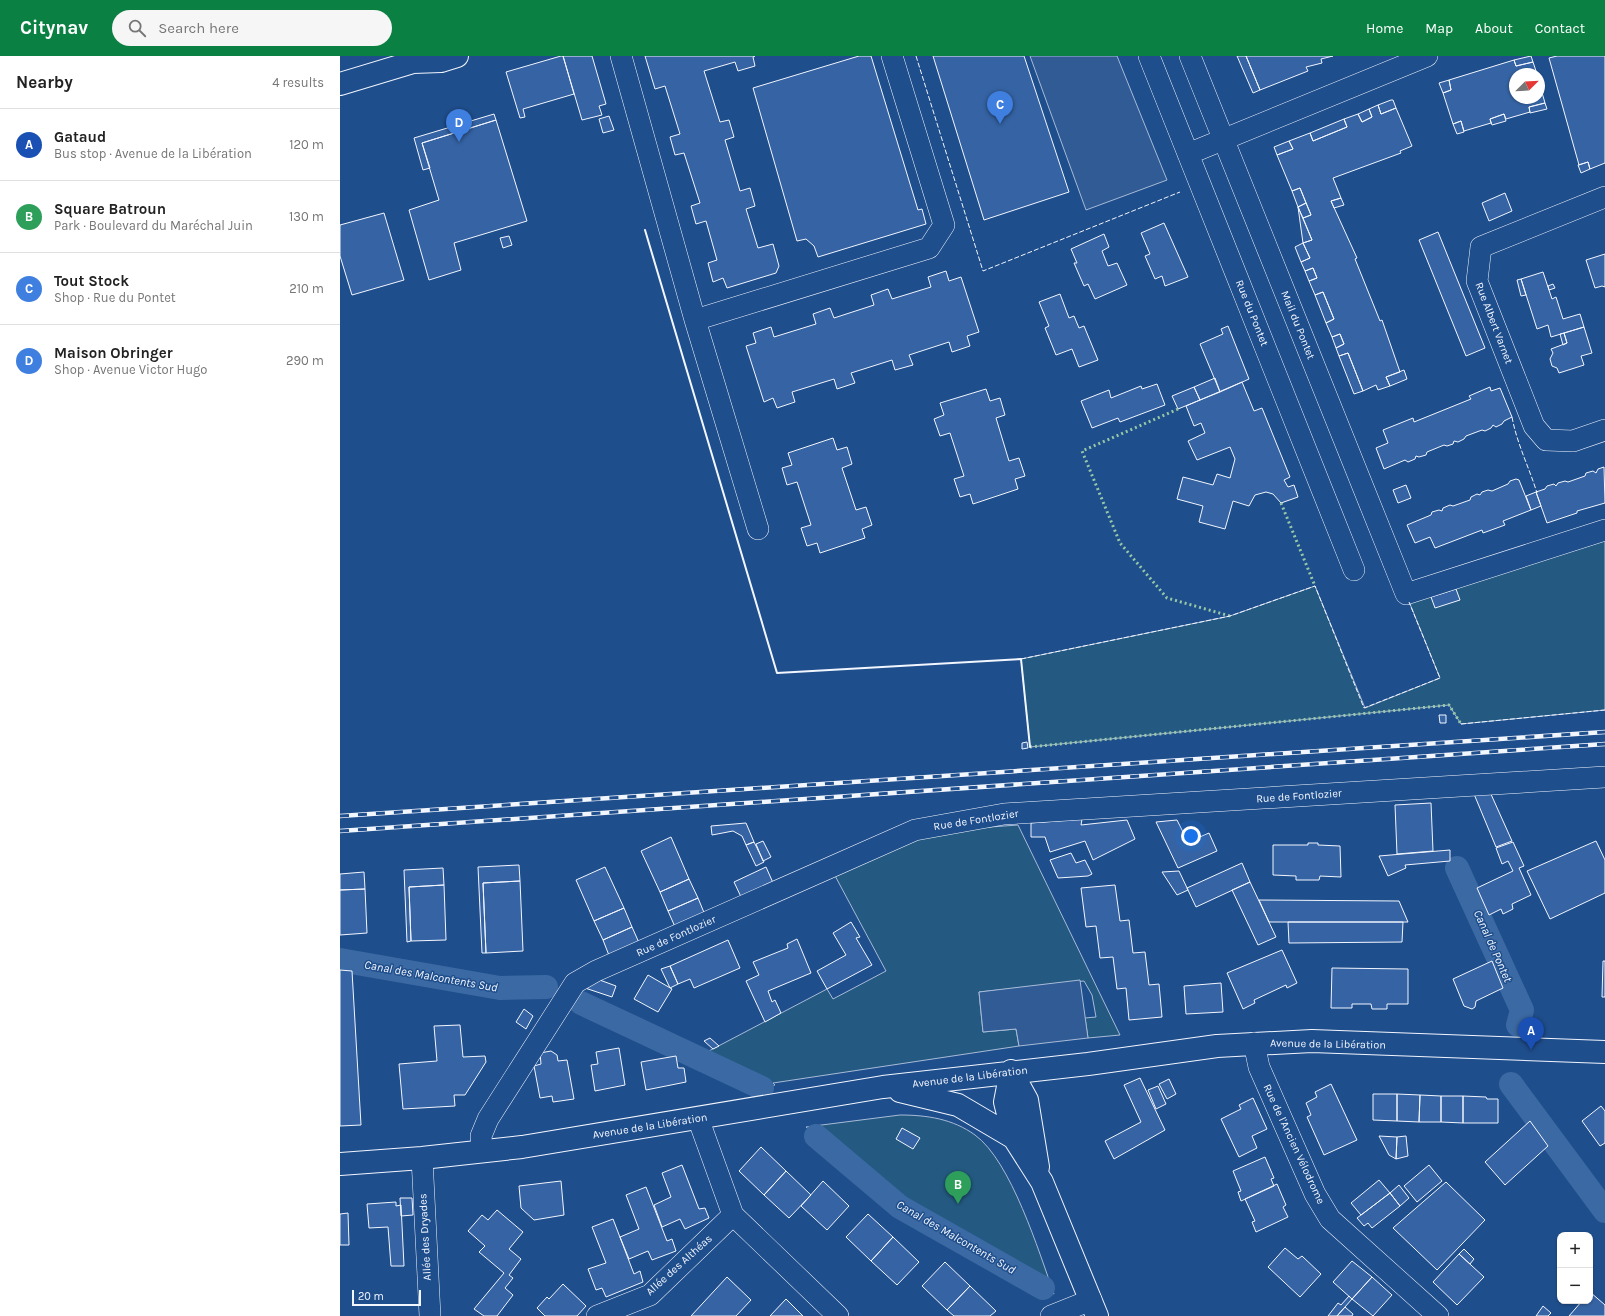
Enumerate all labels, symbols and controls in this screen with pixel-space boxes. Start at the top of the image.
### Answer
search box [112,10,392,46]
text: Citynav [20,17,88,39]
icon: search [126,17,148,39]
text: Search here [158,19,239,37]
text: Home [1366,20,1403,37]
text: Map [1425,20,1453,37]
text: About [1475,20,1513,37]
text: Contact [1535,20,1585,37]
north arrow [1509,68,1545,104]
text: Nearby [16,72,73,92]
text: 4 results [272,75,324,90]
pin: C [987,91,1013,124]
pin: D [446,109,472,142]
text: Gataud [54,128,106,146]
text: A [25,137,33,152]
text: 120 m [289,137,324,152]
text: Bus stop · Avenue de la Libération [54,146,252,161]
text: Square Batroun [54,200,166,218]
text: B [25,209,33,224]
text: 130 m [289,209,324,224]
text: Park · Boulevard du Maréchal Juin [54,218,253,233]
text: Tout Stock [54,272,129,290]
street label: Rue du Pontet [1233,278,1271,348]
street label: Rue Albert Varnet [1472,280,1516,366]
text: C [25,281,33,296]
text: 210 m [289,281,324,296]
street label: Mail du Pontet [1278,289,1318,361]
text: Shop · Rue du Pontet [54,290,176,305]
text: Maison Obringer [54,344,173,362]
text: D [25,353,33,368]
text: 290 m [286,353,324,368]
text: Shop · Avenue Victor Hugo [54,362,207,377]
street label: Rue de Fontlozier [1256,787,1342,805]
street label: Rue de Fontlozier [933,807,1019,833]
your location [1181,826,1201,846]
water label: Canal de Pontet [1471,908,1516,985]
street label: Rue de Fontlozier [634,913,718,959]
water label: Canal des Malcontents Sud [363,957,499,995]
pin: A [1518,1017,1544,1050]
street label: Avenue de la Libération [1270,1036,1386,1052]
street label: Avenue de la Libération [912,1063,1028,1091]
street label: Rue de l'Ancien Vélodrome [1260,1082,1328,1206]
street label: Avenue de la Libération [592,1111,708,1141]
pin: B [945,1171,971,1204]
street label: Allée des Dryades [416,1193,434,1281]
water label: Canal des Malcontents Sud [894,1197,1019,1277]
street label: Allée des Althéas [643,1232,715,1298]
map controls [1557,1232,1593,1304]
button: + [1557,1232,1593,1268]
button: − [1557,1268,1593,1304]
scale bar [352,1288,421,1307]
text: 20 m [358,1290,384,1303]

